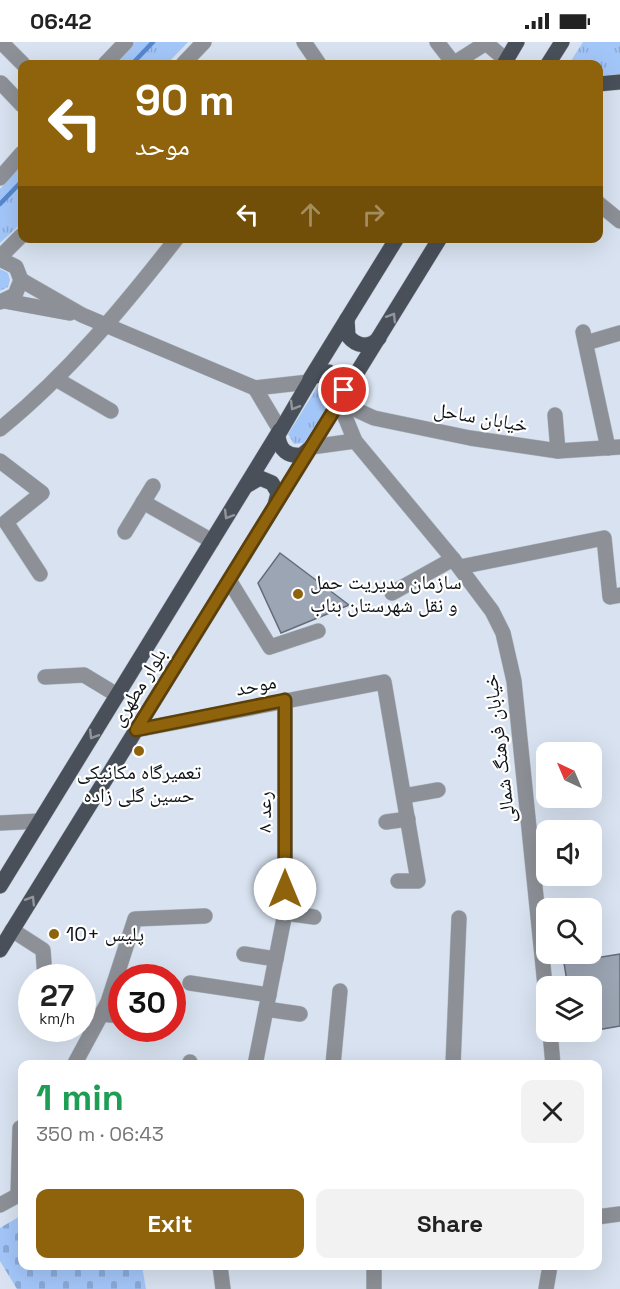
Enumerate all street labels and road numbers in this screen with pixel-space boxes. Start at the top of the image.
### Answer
street label: خیابان ساحل [432,396,530,438]
street label: بلوار مطهری [104,643,172,731]
street label: موحد [234,668,278,702]
street label: خیابان فرهنگ شمالی [477,673,521,825]
street label: رعد ۸ [251,791,277,833]

